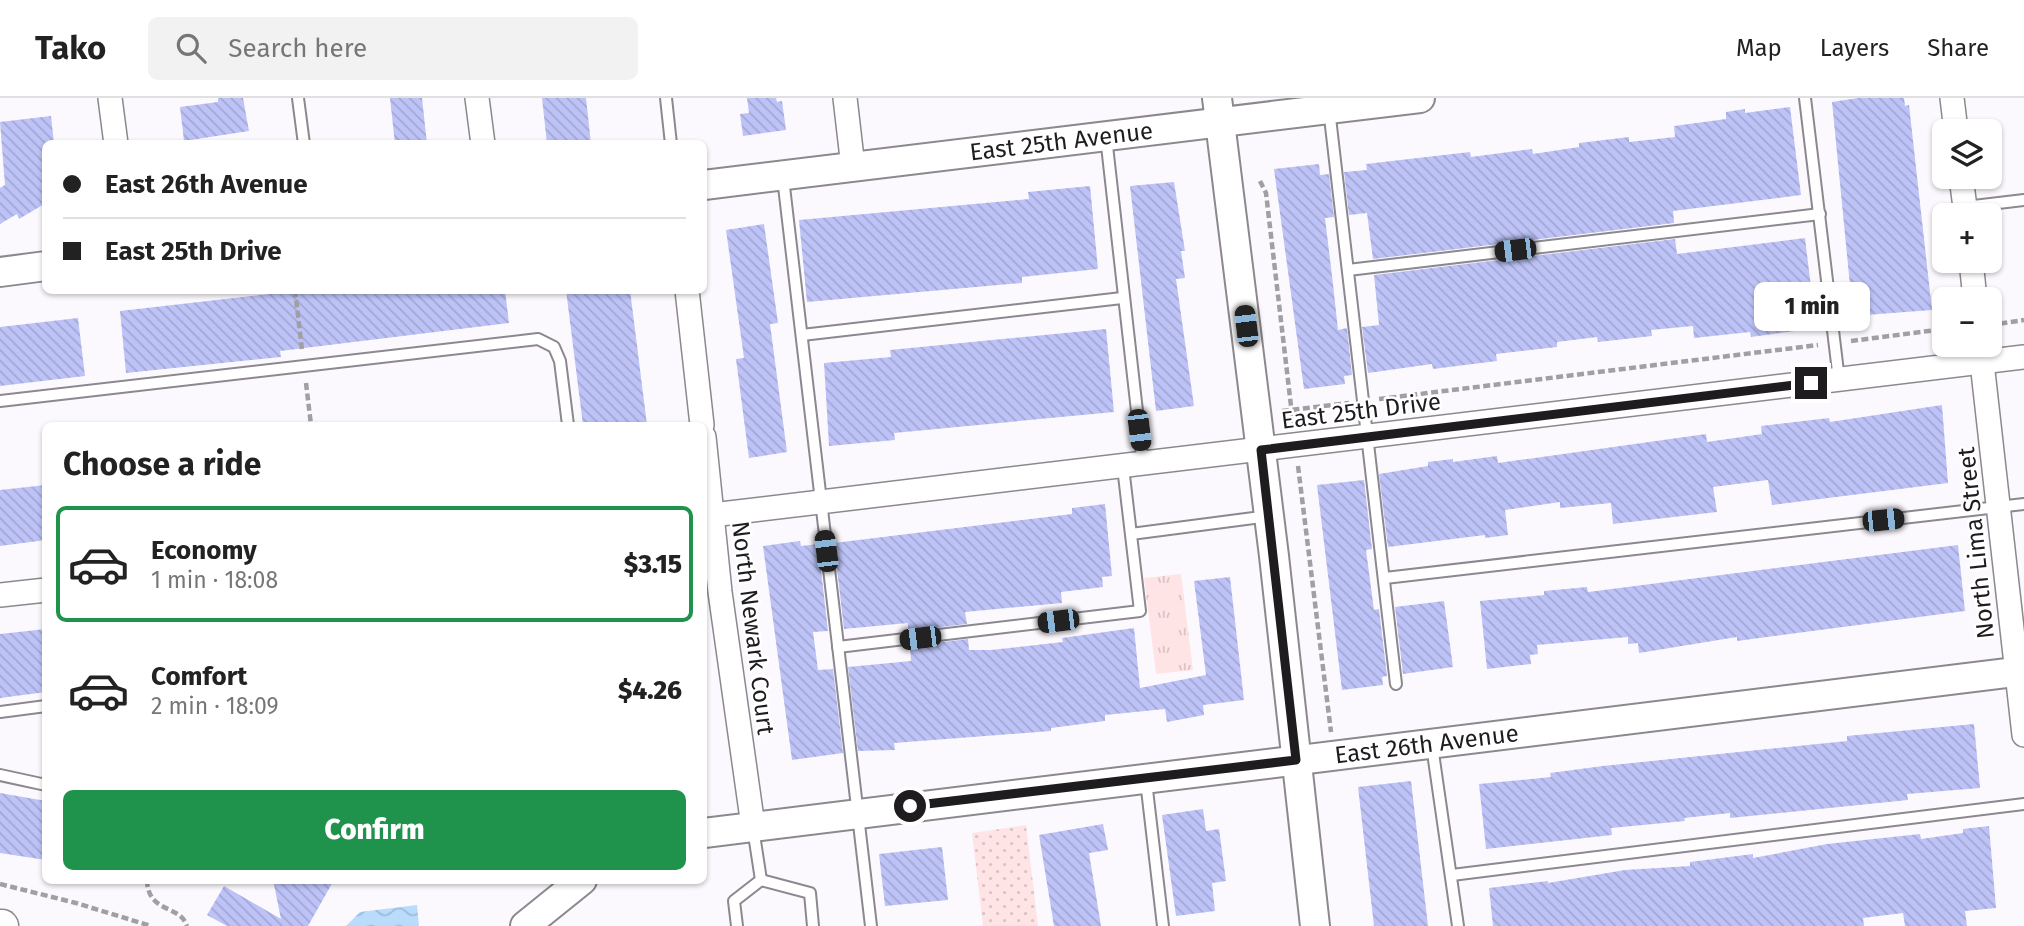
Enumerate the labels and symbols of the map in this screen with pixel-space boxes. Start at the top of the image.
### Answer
street label: East 25th Avenue [968,117,1155,167]
car [1493,237,1538,263]
callout: 1 min [1753,282,1869,330]
car [1234,304,1259,348]
route end [1795,367,1827,399]
street label: East 25th Drive [1280,387,1442,435]
car [1127,408,1152,452]
street label: North Lima Street [1952,445,2000,640]
car [1862,507,1905,533]
street label: North Newark Court [726,520,780,737]
car [814,529,839,573]
car [1036,608,1081,634]
car [898,625,943,651]
street label: East 26th Avenue [1333,719,1520,769]
route start [894,790,926,822]

